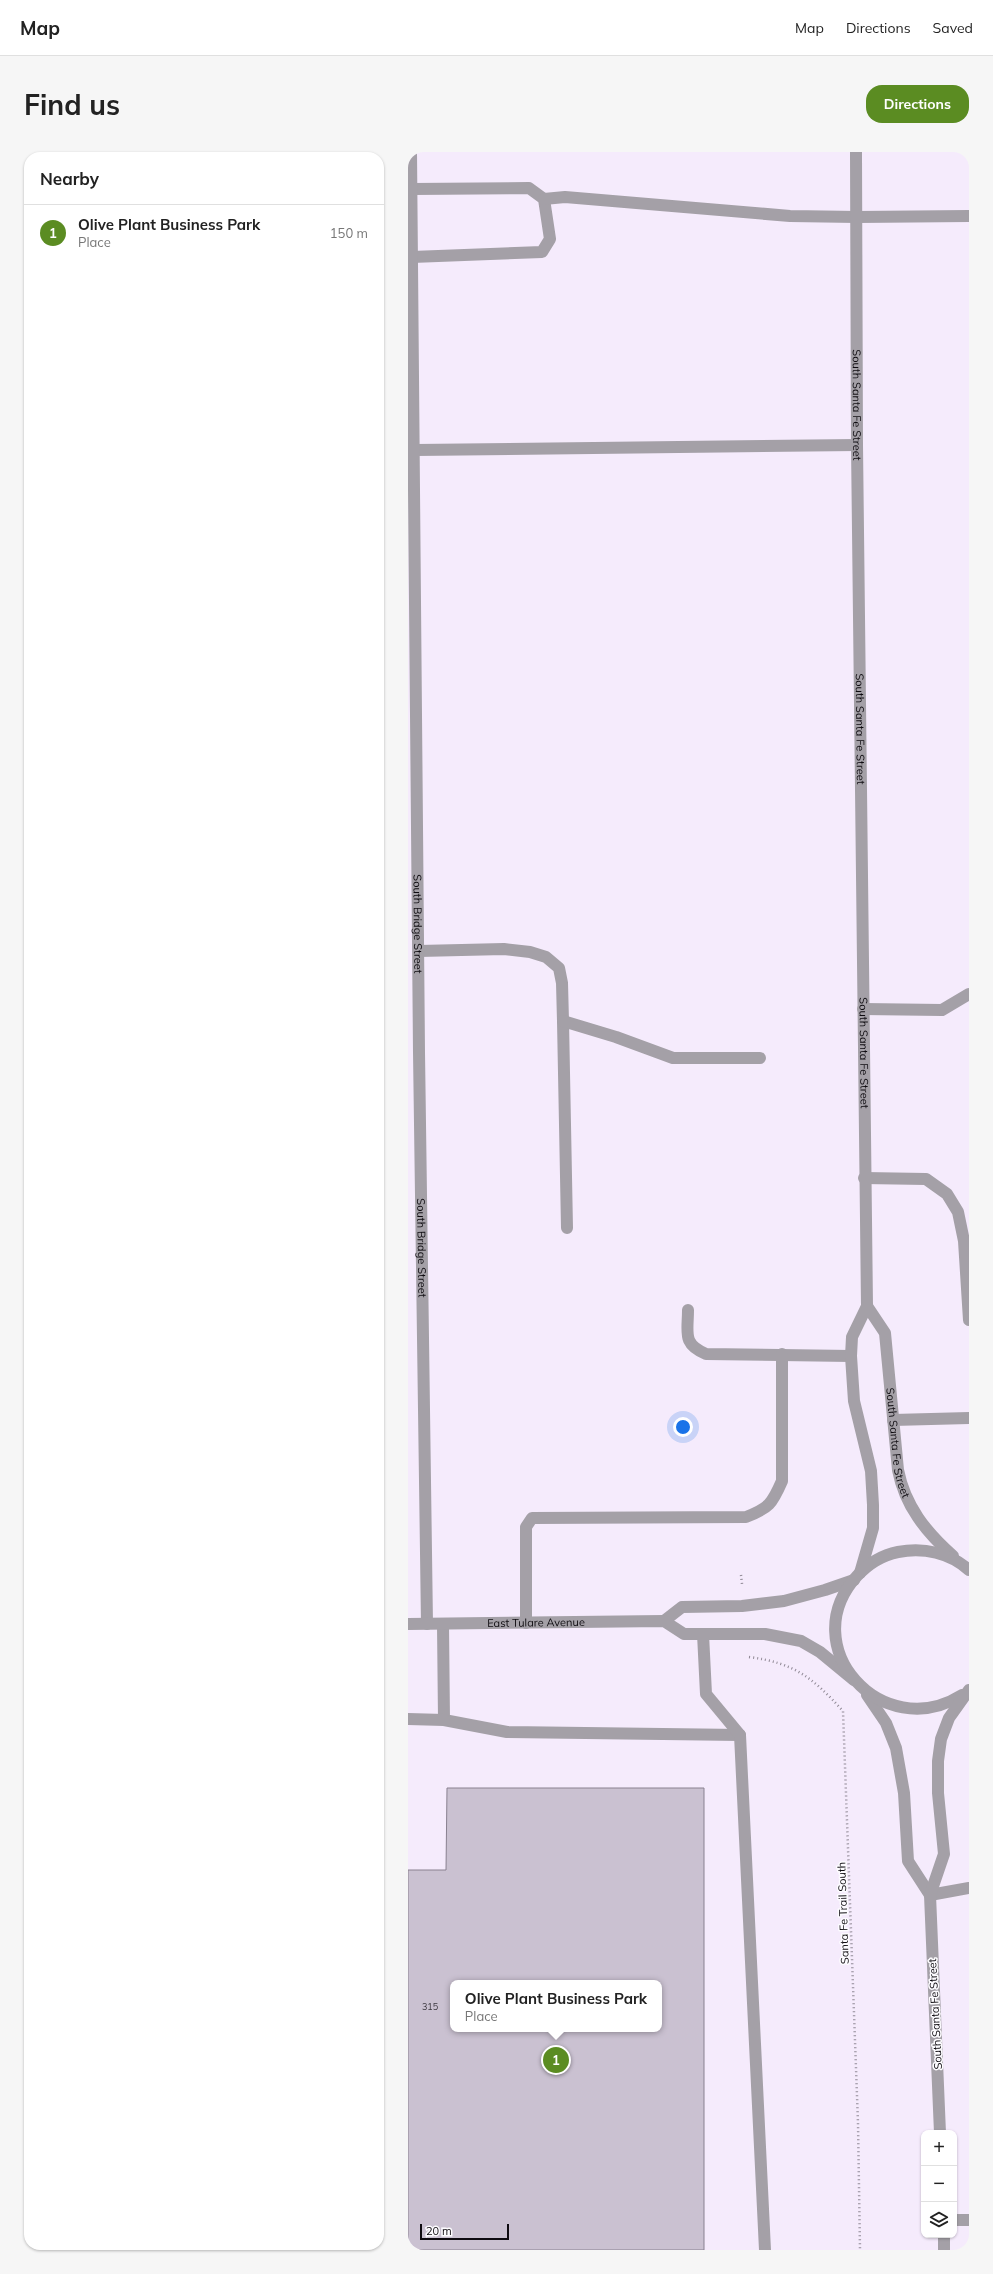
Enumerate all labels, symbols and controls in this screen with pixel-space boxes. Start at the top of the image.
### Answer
text: Map [20,16,60,40]
text: Map [795,19,824,37]
text: Directions [846,19,911,37]
text: Saved [933,19,973,37]
button: Directions [866,85,969,123]
text: Find us [24,87,120,122]
text: Nearby [40,168,99,189]
text: Olive Plant Business Park [78,215,260,234]
text: 1 [49,225,57,241]
text: 150 m [330,225,368,241]
text: Place [78,234,111,250]
street label: South Santa Fe Street [850,349,864,461]
street label: South Santa Fe Street [853,673,868,785]
street label: South Bridge Street [410,874,425,974]
street label: South Santa Fe Street [856,997,872,1109]
street label: South Bridge Street [414,1198,429,1298]
street label: South Santa Fe Street [883,1387,913,1500]
your location [673,1417,693,1437]
street label: East Tulare Avenue [487,1615,585,1630]
street label: Santa Fe Trail South [834,1862,852,1964]
street label: South Santa Fe Street [925,1958,945,2070]
popup [450,1980,662,2032]
text: Olive Plant Business Park [465,1989,647,2008]
house number: 315 [422,2001,439,2012]
text: Place [465,2008,498,2024]
pin: 1 [543,2045,569,2075]
map controls [921,2130,957,2238]
button: + [921,2130,957,2166]
button: − [921,2166,957,2202]
button: layers [921,2202,957,2238]
scale bar [420,2222,509,2241]
text: 20 m [426,2224,452,2238]

